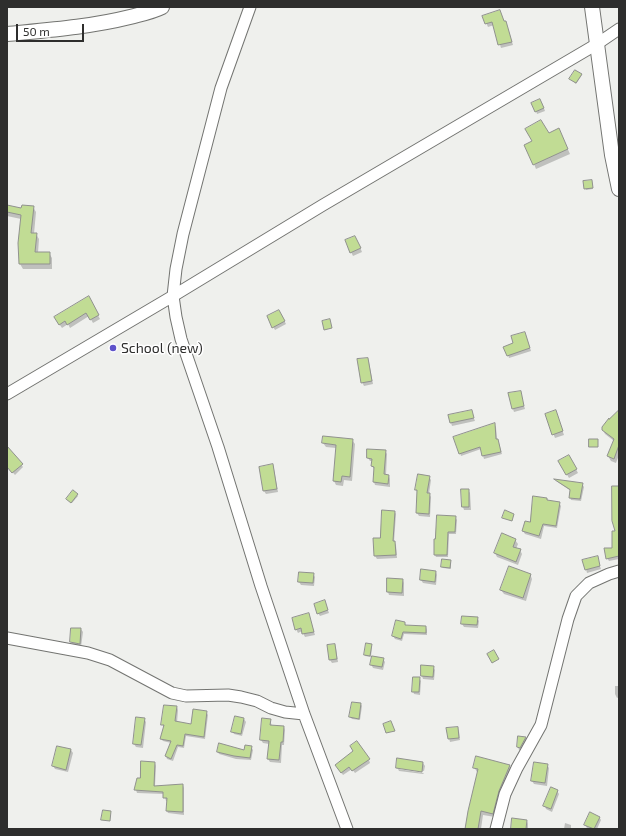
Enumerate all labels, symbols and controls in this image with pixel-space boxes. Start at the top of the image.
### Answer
scale bar [18,16,86,42]
text: 50 m [23,24,50,38]
place label: School (new) [121,340,203,356]
marker: School (new) [108,343,118,353]

